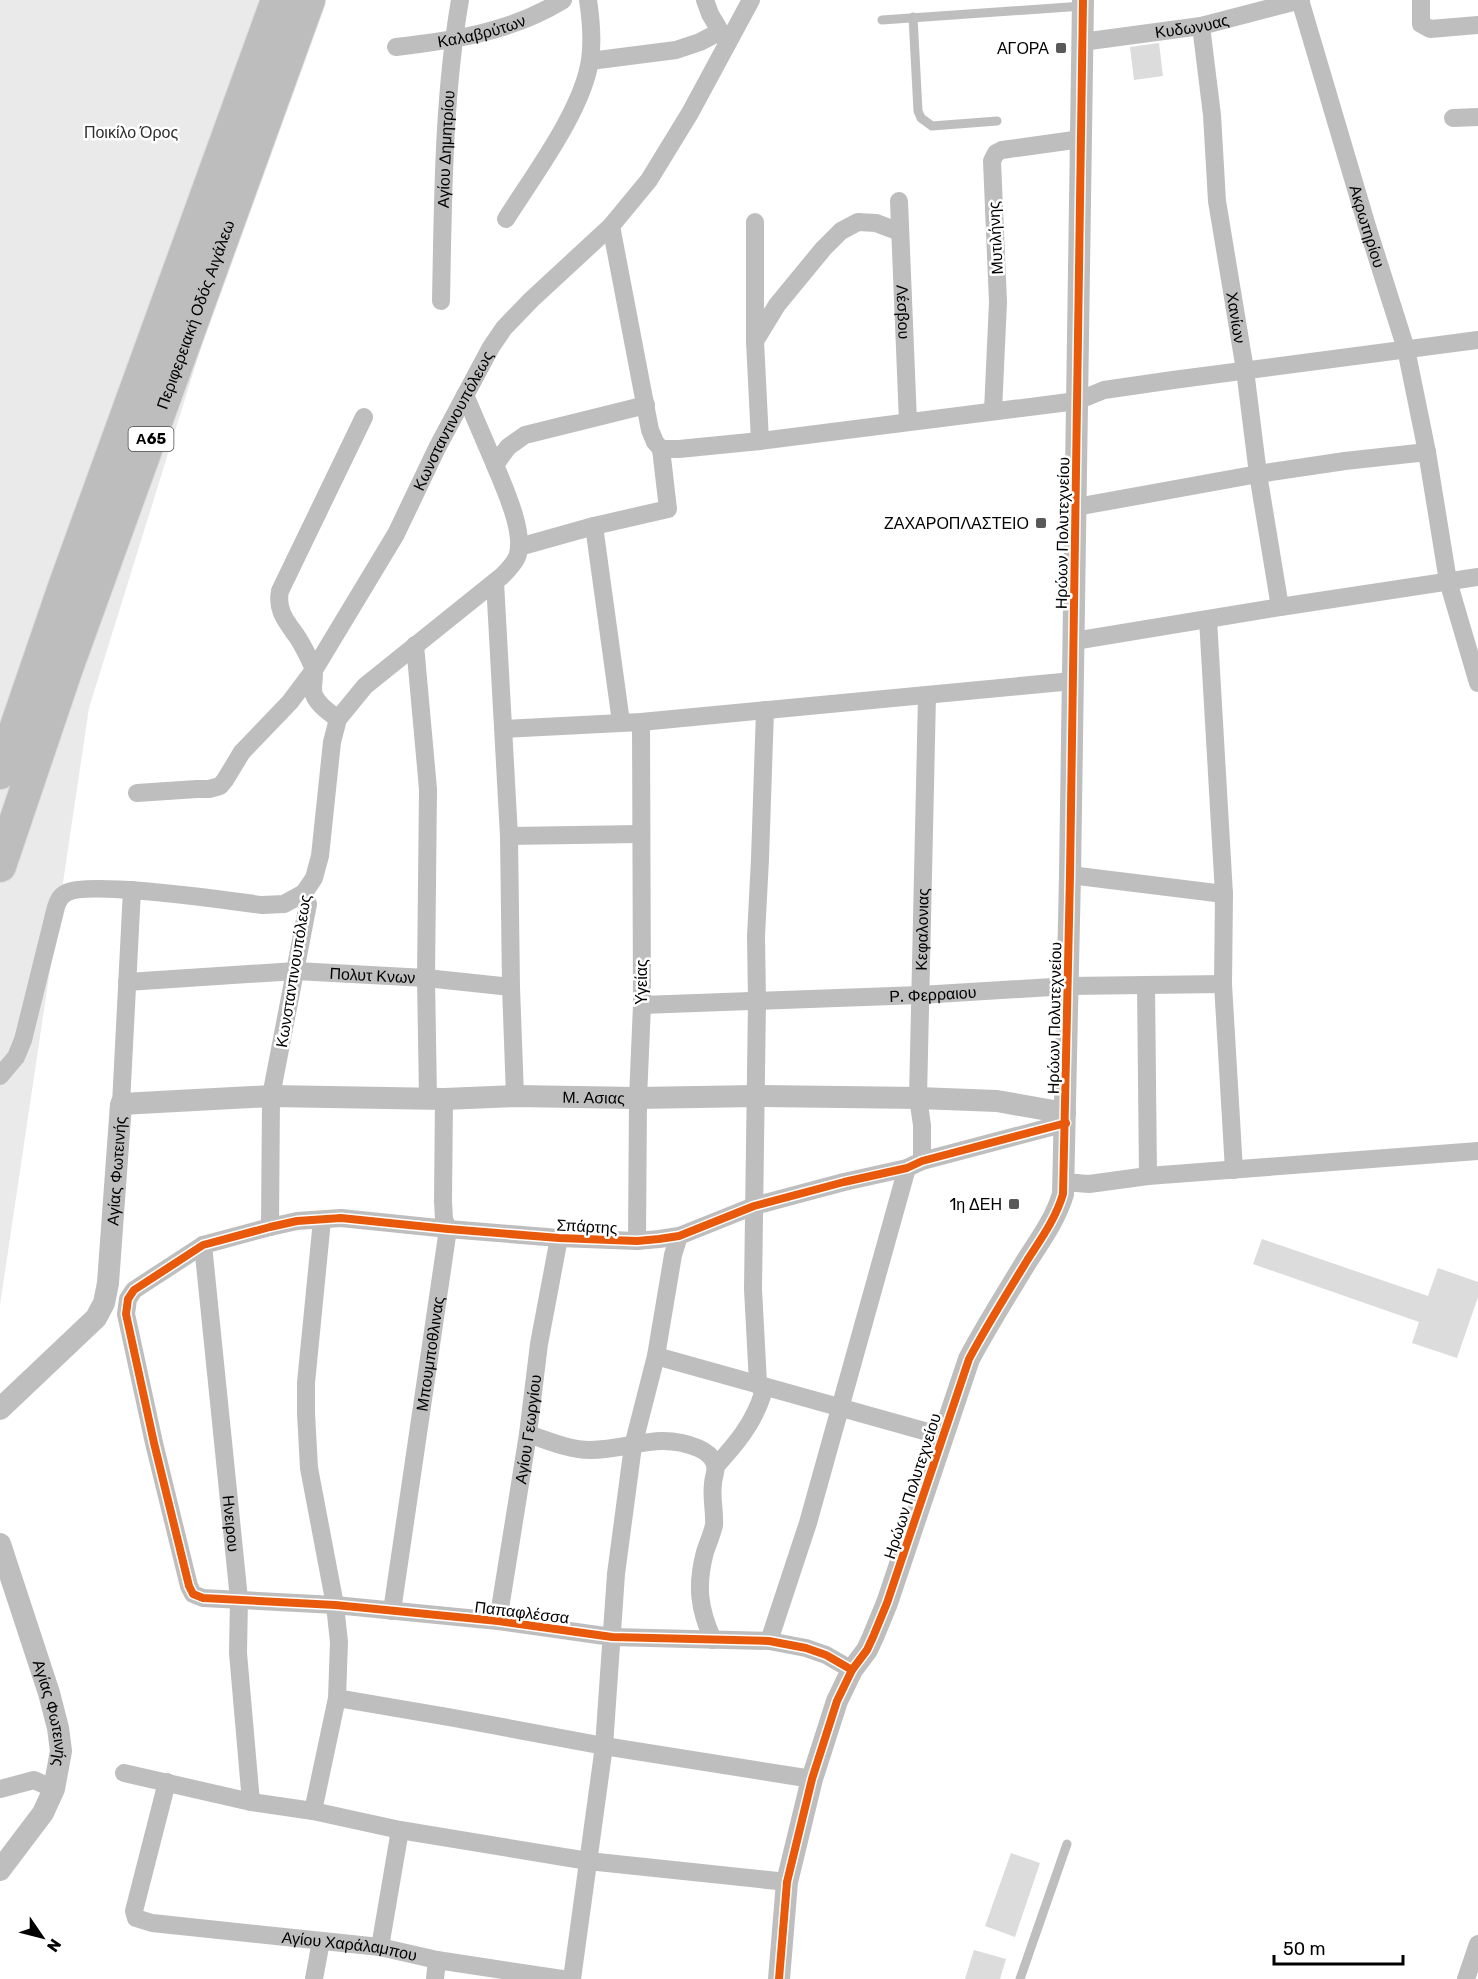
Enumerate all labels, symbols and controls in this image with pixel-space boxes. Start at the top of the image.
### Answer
street label: Κυδωνυας [1154,10,1231,42]
street label: Καλαβρύτων [436,11,528,51]
place label: ΑΓΟΡΑ [997,39,1049,58]
marker: ΑΓΟΡΑ [1054,41,1068,55]
street label: Αγίου Δημητρίου [434,89,459,208]
park label: Ποικίλο Όρος [84,123,178,142]
street label: Ακρωτηρίου [1345,183,1389,270]
street label: Μυτιλήνης [984,201,1007,275]
street label: Περιφερειακή Οδός Αιγάλεω [153,218,238,412]
street label: Λέσβου [892,284,914,340]
street label: Χανίων [1222,290,1249,345]
street label: Κωνσταντινουπόλεως [409,347,497,494]
road number: Α65 [128,427,174,451]
street label: Ηρώων Πολυτεχνείου [1052,457,1073,609]
place label: ΖΑΧΑΡΟΠΛΑΣΤΕΙΟ [884,514,1029,533]
marker: ΖΑΧΑΡΟΠΛΑΣΤΕΙΟ [1034,516,1048,530]
street label: Κεφαλονιας [912,888,933,971]
street label: Κωνσταντινουπόλεως [272,893,315,1049]
street label: Ηρώων Πολυτεχνείου [1044,942,1065,1094]
street label: Υγείας [632,959,651,1005]
street label: Πολυτ Κνων [329,964,416,987]
street label: Ρ. Φερραιου [889,983,977,1006]
street label: Μ. Ασιας [562,1088,625,1108]
street label: Αγίας Φωτεινής [103,1115,130,1226]
place label: 1η ΔΕΗ [949,1195,1002,1214]
marker: 1η ΔΕΗ [1007,1197,1021,1211]
street label: Σπάρτης [556,1215,618,1238]
street label: Μπουμποθλινας [412,1295,448,1413]
street label: Αγίου Γεωργίου [511,1374,545,1485]
street label: Ηρώων Πολυτεχνείου [880,1411,945,1561]
street label: Ηνειρου [218,1494,243,1553]
street label: Παπαφλέσσα [474,1597,570,1628]
street label: Αγίας Φωτεινής [29,1657,70,1768]
north arrow [12,1907,72,1967]
street label: Αγίου Χαράλαμπου [281,1928,419,1965]
scale bar [1274,1928,1403,1966]
text: N [43,1935,65,1955]
text: 50 m [1283,1938,1326,1960]

